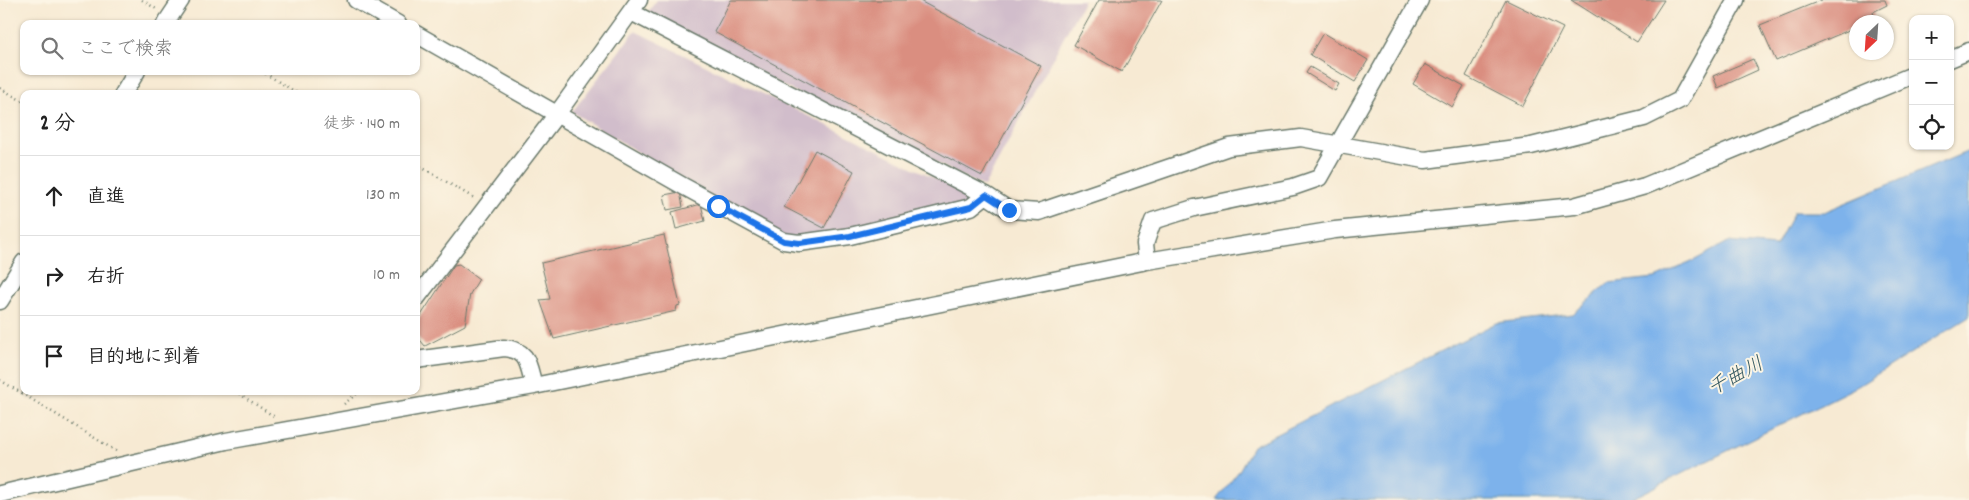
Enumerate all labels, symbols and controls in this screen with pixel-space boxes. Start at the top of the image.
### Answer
north arrow [1849,15,1894,60]
map controls [1909,15,1954,150]
button: + [1909,15,1954,60]
search box [20,20,420,75]
icon: search [38,34,66,62]
text: ここで検索 [78,37,173,64]
button: − [1909,60,1954,105]
button: locate [1909,105,1954,150]
text: 2 分 [40,110,75,140]
text: 徒歩 · 140 m [323,113,400,136]
icon: ahead [40,182,68,210]
text: 130 m [366,184,400,207]
text: 直進 [87,185,125,212]
route start [707,195,730,218]
route end [998,199,1021,222]
icon: right [40,262,68,290]
text: 10 m [373,264,400,287]
text: 右折 [87,265,125,292]
icon: arrive [40,342,68,370]
text: 目的地に到着 [87,345,201,372]
water label: 千曲川 [1703,351,1769,404]

